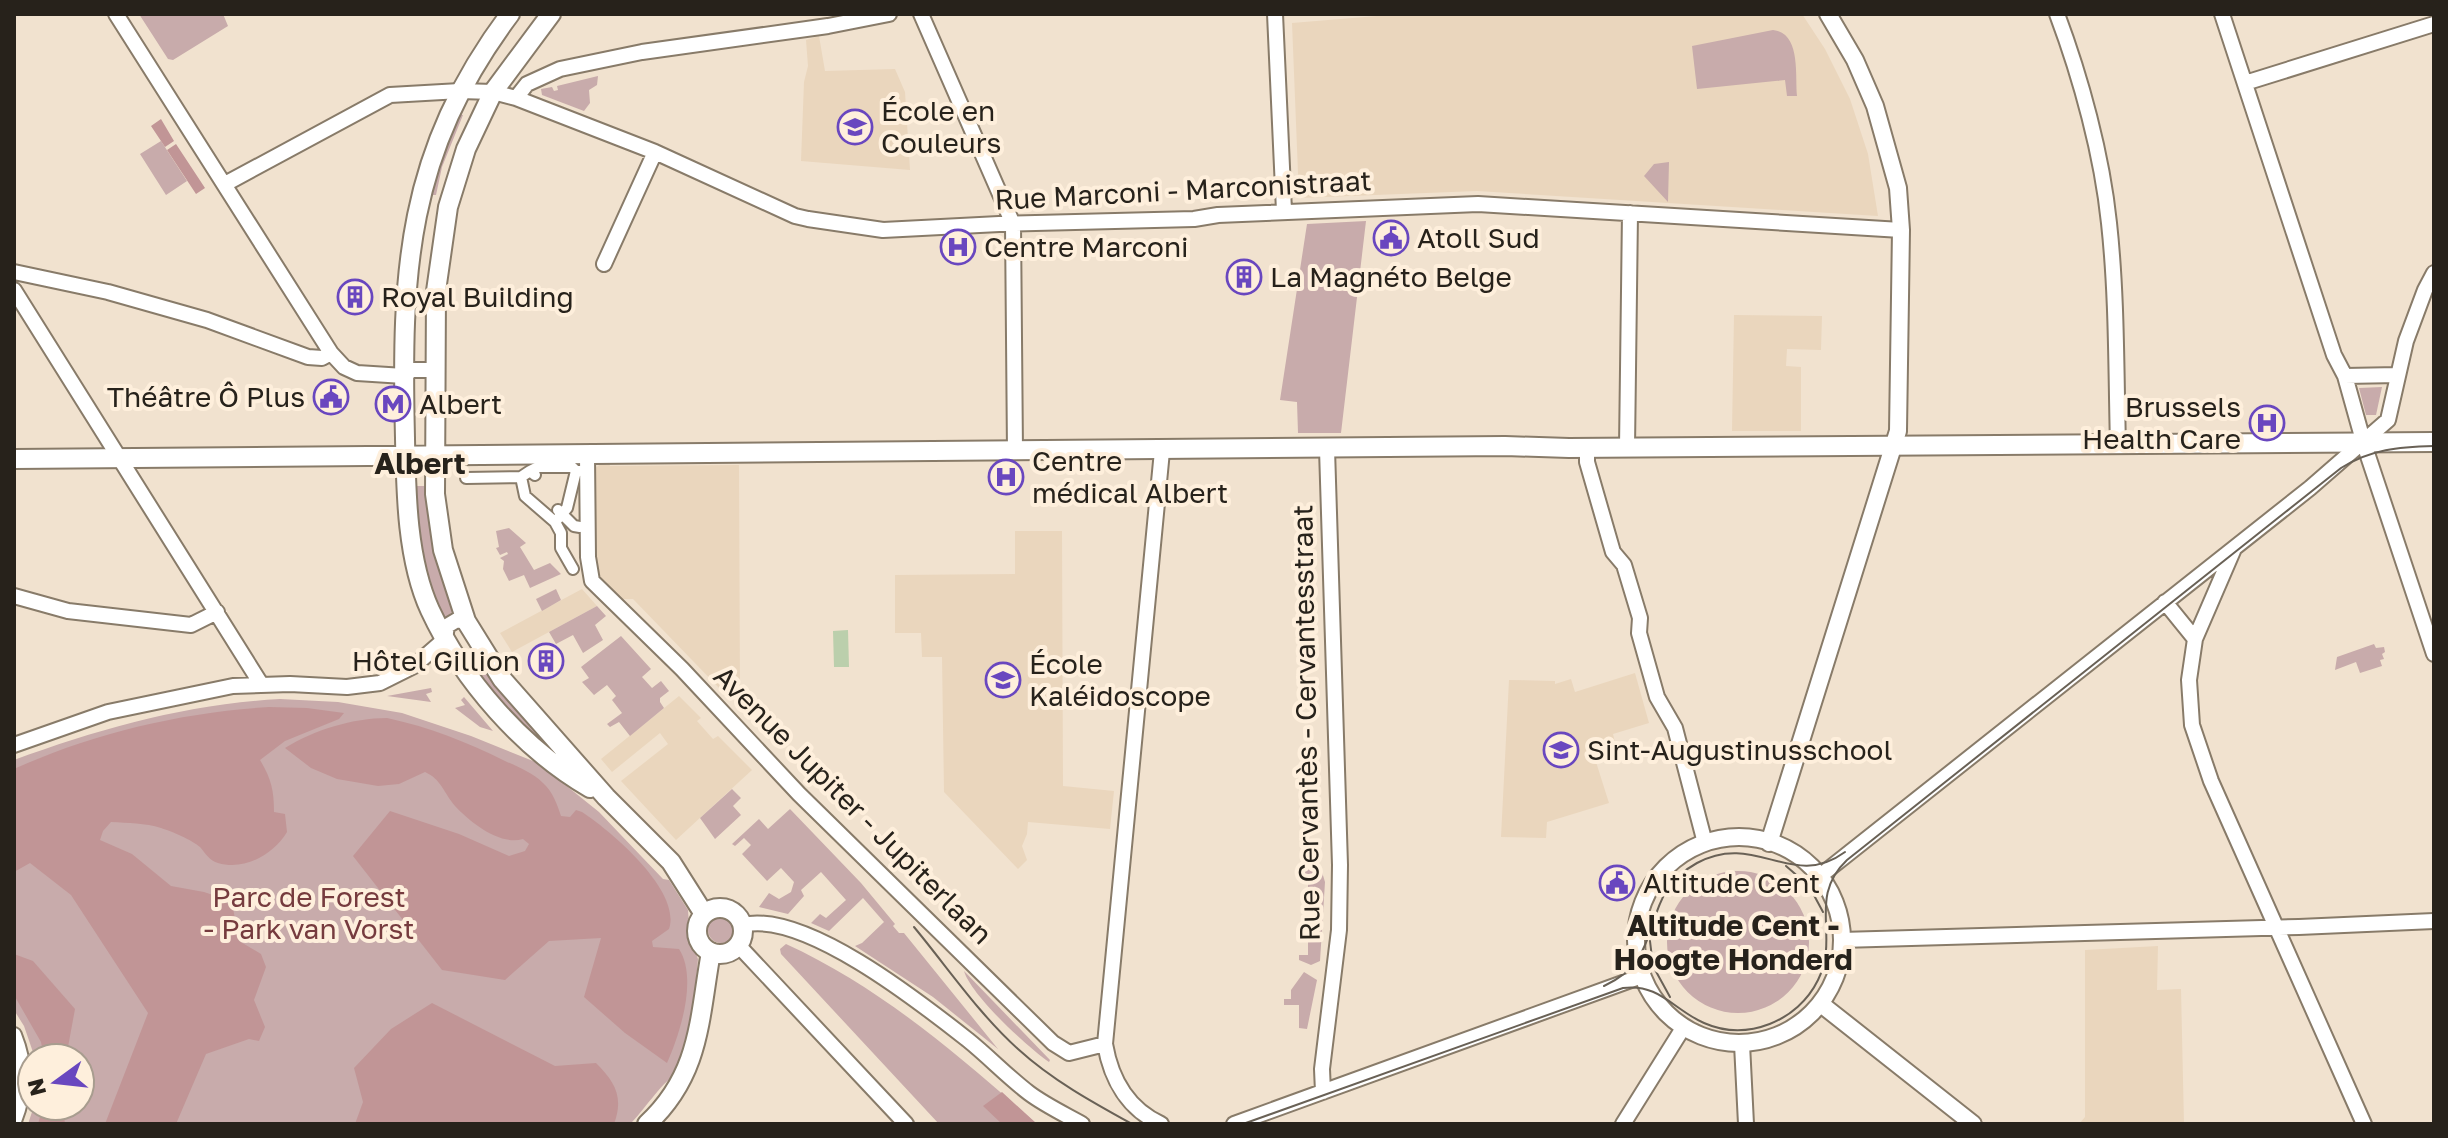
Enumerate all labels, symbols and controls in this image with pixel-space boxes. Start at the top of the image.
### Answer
place label: École en Couleurs [881,94,1001,159]
school or university icon: École en Couleurs [836,108,874,146]
street label: Rue Marconi - Marconistraat [994,163,1372,216]
public building icon: Atoll Sud [1372,219,1410,257]
place label: Atoll Sud [1417,221,1540,254]
hospital icon: Centre Marconi [939,228,977,266]
place label: Centre Marconi [984,230,1189,263]
building icon: La Magnéto Belge [1225,258,1263,296]
place label: La Magnéto Belge [1270,260,1512,293]
building icon: Royal Building [336,278,374,316]
place label: Royal Building [381,280,574,313]
public building icon: Théâtre Ô Plus [312,378,350,416]
place label: Théâtre Ô Plus [107,380,305,413]
metro station icon: Albert [374,385,412,423]
place label: Albert [419,387,502,420]
place label: Brussels Health Care [2082,390,2241,455]
hospital icon: Brussels Health Care [2248,404,2286,442]
place label: Centre médical Albert [1032,444,1228,509]
district label: Albert [374,445,466,481]
hospital icon: Centre médical Albert [987,458,1025,496]
street label: Rue Cervantès - Cervantesstraat [1285,505,1326,941]
building icon: Hôtel Gillion [527,642,565,680]
place label: Hôtel Gillion [352,644,520,677]
place label: École Kaléidoscope [1029,647,1211,712]
street label: Avenue Jupiter - Jupiterlaan [708,659,999,950]
school or university icon: École Kaléidoscope [984,661,1022,699]
school or university icon: Sint-Augustinusschool [1542,731,1580,769]
place label: Sint-Augustinusschool [1587,733,1892,766]
public building icon: Altitude Cent [1598,864,1636,902]
place label: Altitude Cent [1643,866,1820,899]
park label: Parc de Forest - Park van Vorst [204,880,414,945]
district label: Altitude Cent - Hoogte Honderd [1613,907,1853,977]
north arrow [16,1042,96,1122]
text: N [21,1076,51,1099]

